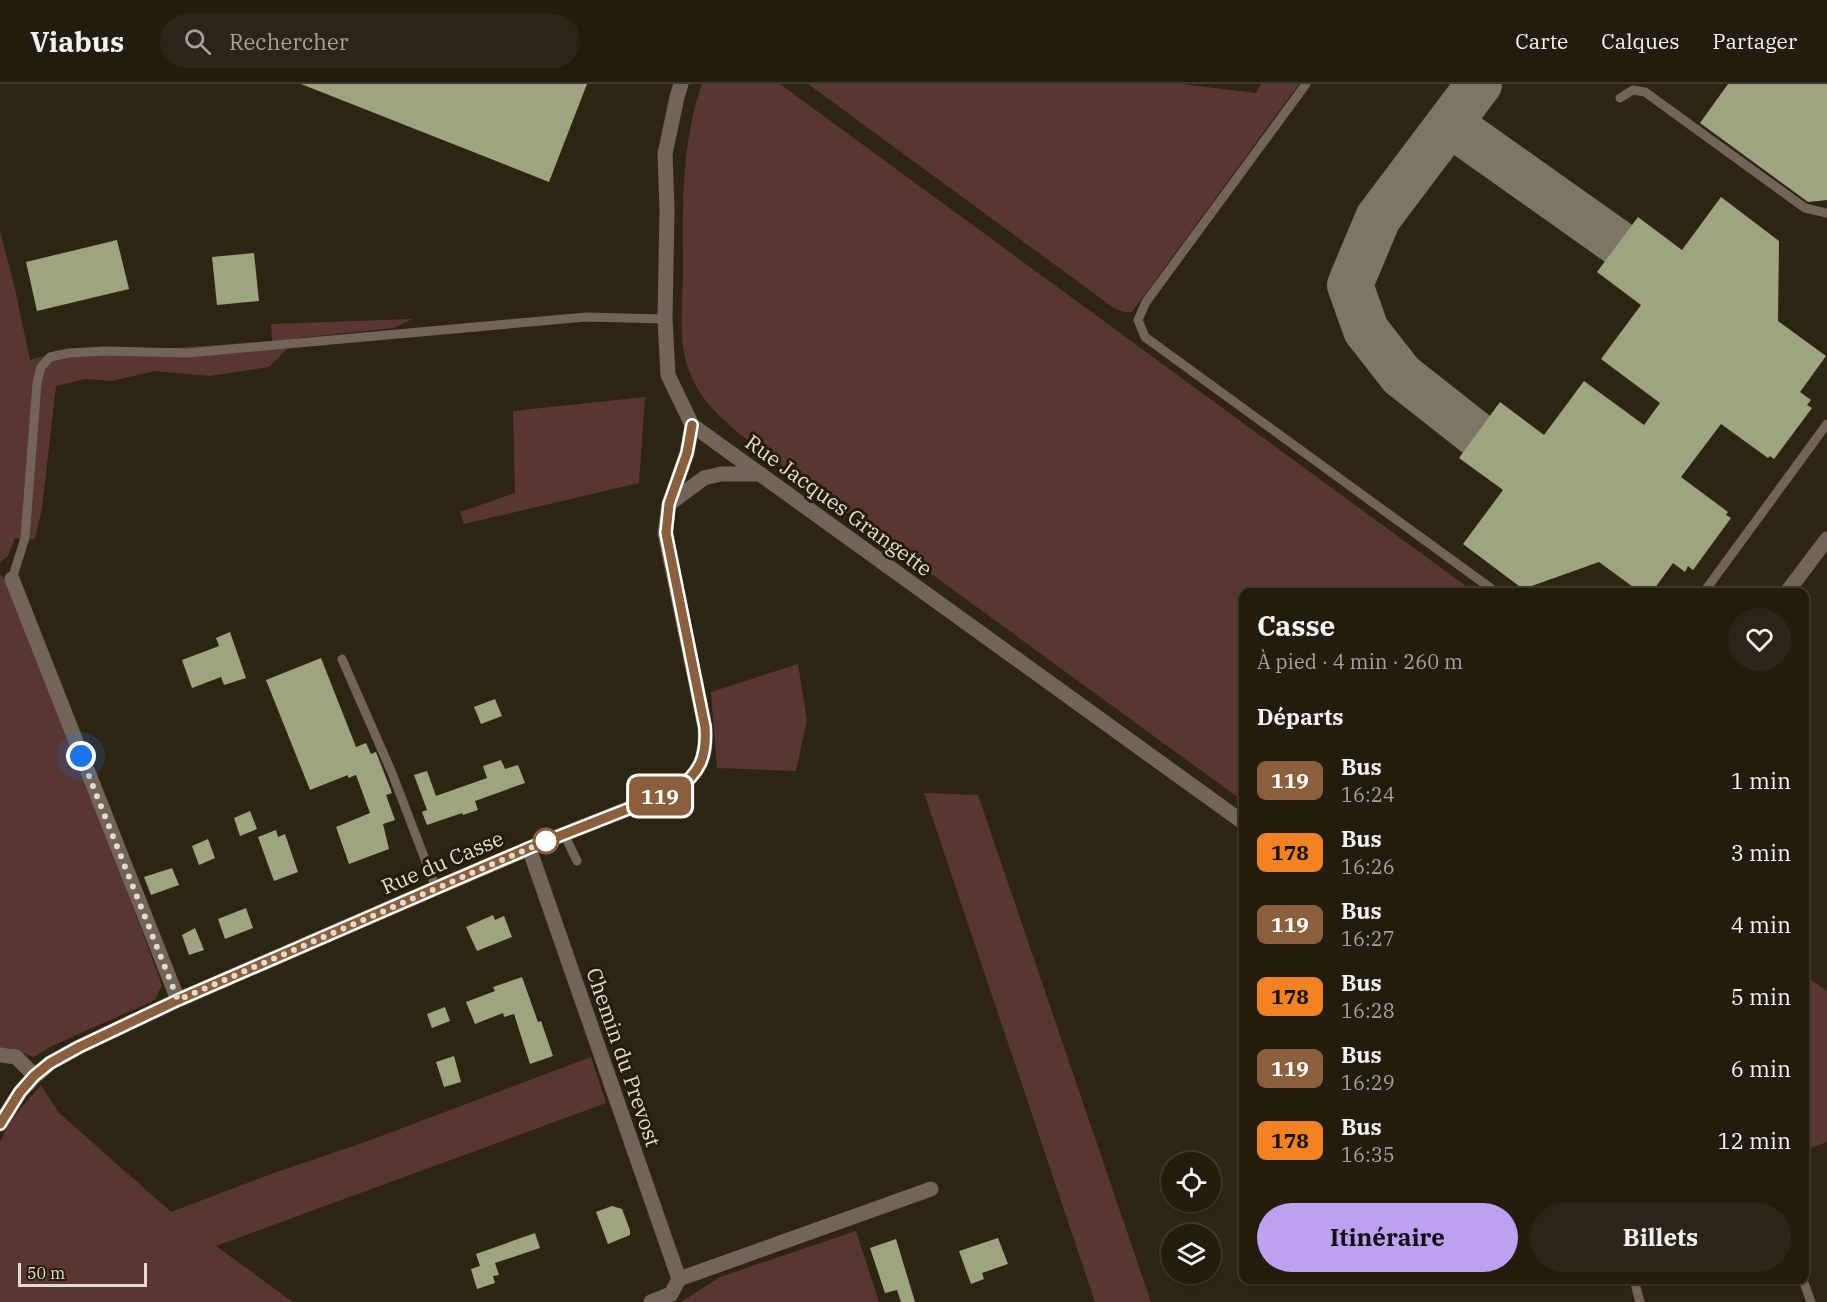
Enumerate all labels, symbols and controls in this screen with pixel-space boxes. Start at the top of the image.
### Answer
search box [160,14,580,68]
text: Viabus [30,23,124,60]
icon: search [181,25,214,58]
text: Rechercher [229,27,349,56]
text: Carte [1515,27,1568,55]
text: Calques [1601,27,1680,55]
text: Partager [1713,27,1797,55]
street label: Rue Jacques Grangette [740,428,938,582]
text: Casse [1257,607,1335,644]
button: heart [1728,608,1791,671]
text: À pied · 4 min · 260 m [1257,648,1463,675]
text: Départs [1257,702,1343,731]
your location [66,741,96,771]
text: Bus [1341,752,1382,781]
text: 119 [1271,766,1309,794]
text: 1 min [1731,766,1791,795]
line badge: 119 [626,776,694,816]
text: 16:24 [1341,781,1395,808]
text: 119 [641,782,679,810]
street label: Rue du Casse [377,824,507,900]
text: Bus [1341,824,1382,853]
unlabelled marker [533,828,559,854]
text: 178 [1271,838,1309,866]
text: 3 min [1731,838,1791,867]
text: 16:26 [1341,853,1395,880]
text: Bus [1341,896,1382,925]
text: 119 [1271,910,1309,938]
text: 4 min [1731,910,1791,939]
text: 16:27 [1341,925,1395,952]
street label: Chemin du Prevost [580,964,668,1150]
text: Bus [1341,968,1382,997]
text: 178 [1271,982,1309,1010]
text: 5 min [1731,982,1791,1011]
text: 16:28 [1341,997,1395,1024]
text: Bus [1341,1040,1382,1069]
text: 119 [1271,1054,1309,1082]
text: 6 min [1731,1054,1791,1083]
text: 16:29 [1341,1069,1395,1096]
text: Bus [1341,1112,1382,1141]
text: 178 [1271,1126,1309,1154]
text: 12 min [1718,1126,1791,1155]
text: 16:35 [1341,1141,1395,1168]
map controls [1161,1152,1221,1284]
button: locate [1161,1152,1221,1212]
button: Itinéraire [1257,1203,1518,1272]
button: Billets [1530,1203,1791,1272]
button: layers [1161,1224,1221,1284]
scale bar [18,1260,147,1288]
text: 50 m [27,1263,65,1283]

